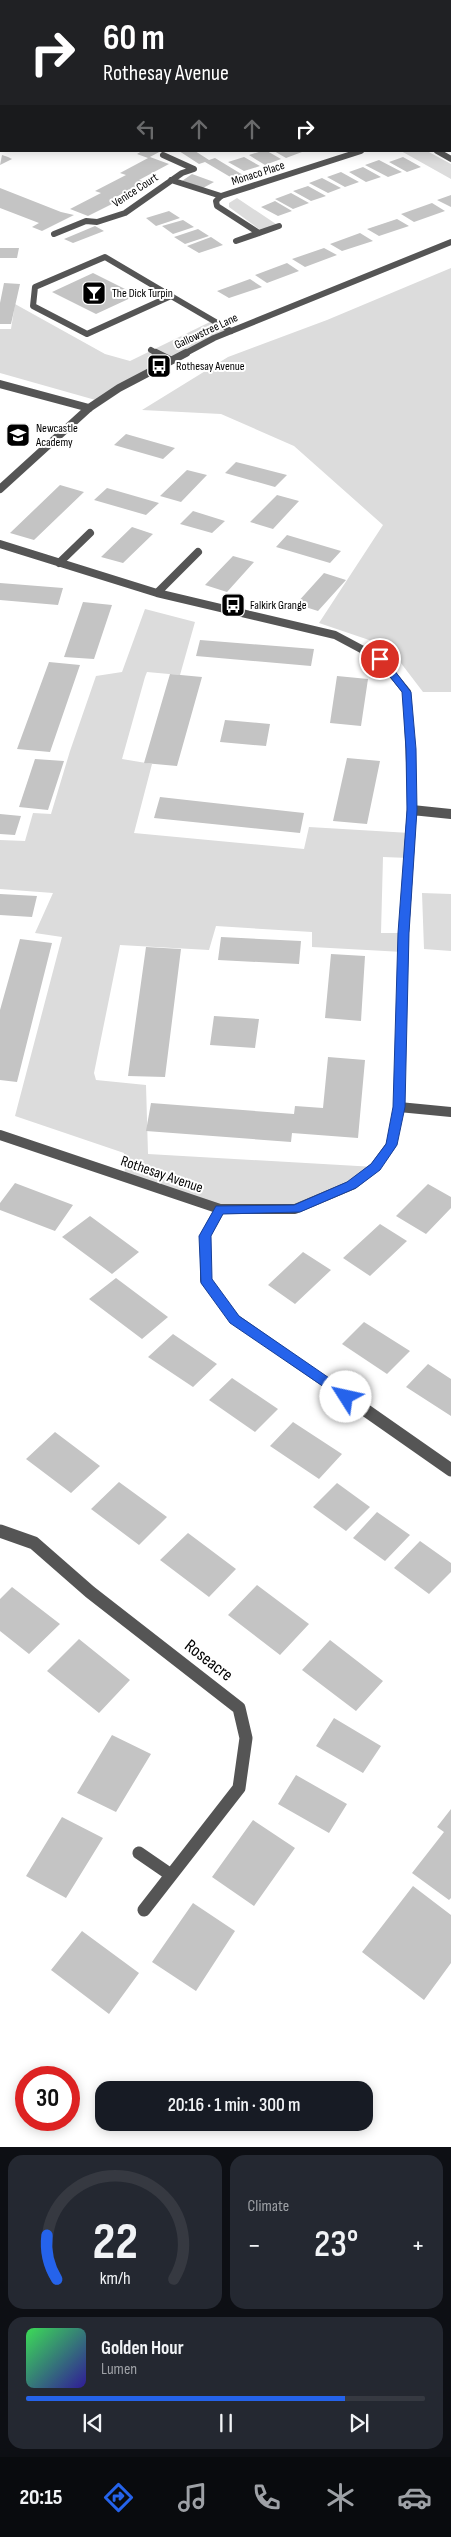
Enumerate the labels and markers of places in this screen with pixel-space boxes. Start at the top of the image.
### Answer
bar icon: The Dick Turpin [81,280,107,306]
place label: The Dick Turpin [112,286,173,301]
bus stop icon: Rothesay Avenue [146,353,172,379]
place label: Rothesay Avenue [176,359,245,374]
place label: Newcastle Academy [35,421,78,450]
school or university icon: Newcastle Academy [5,422,31,448]
bus stop icon: Falkirk Grange [220,592,246,618]
place label: Falkirk Grange [250,598,307,613]
pin [359,638,401,680]

